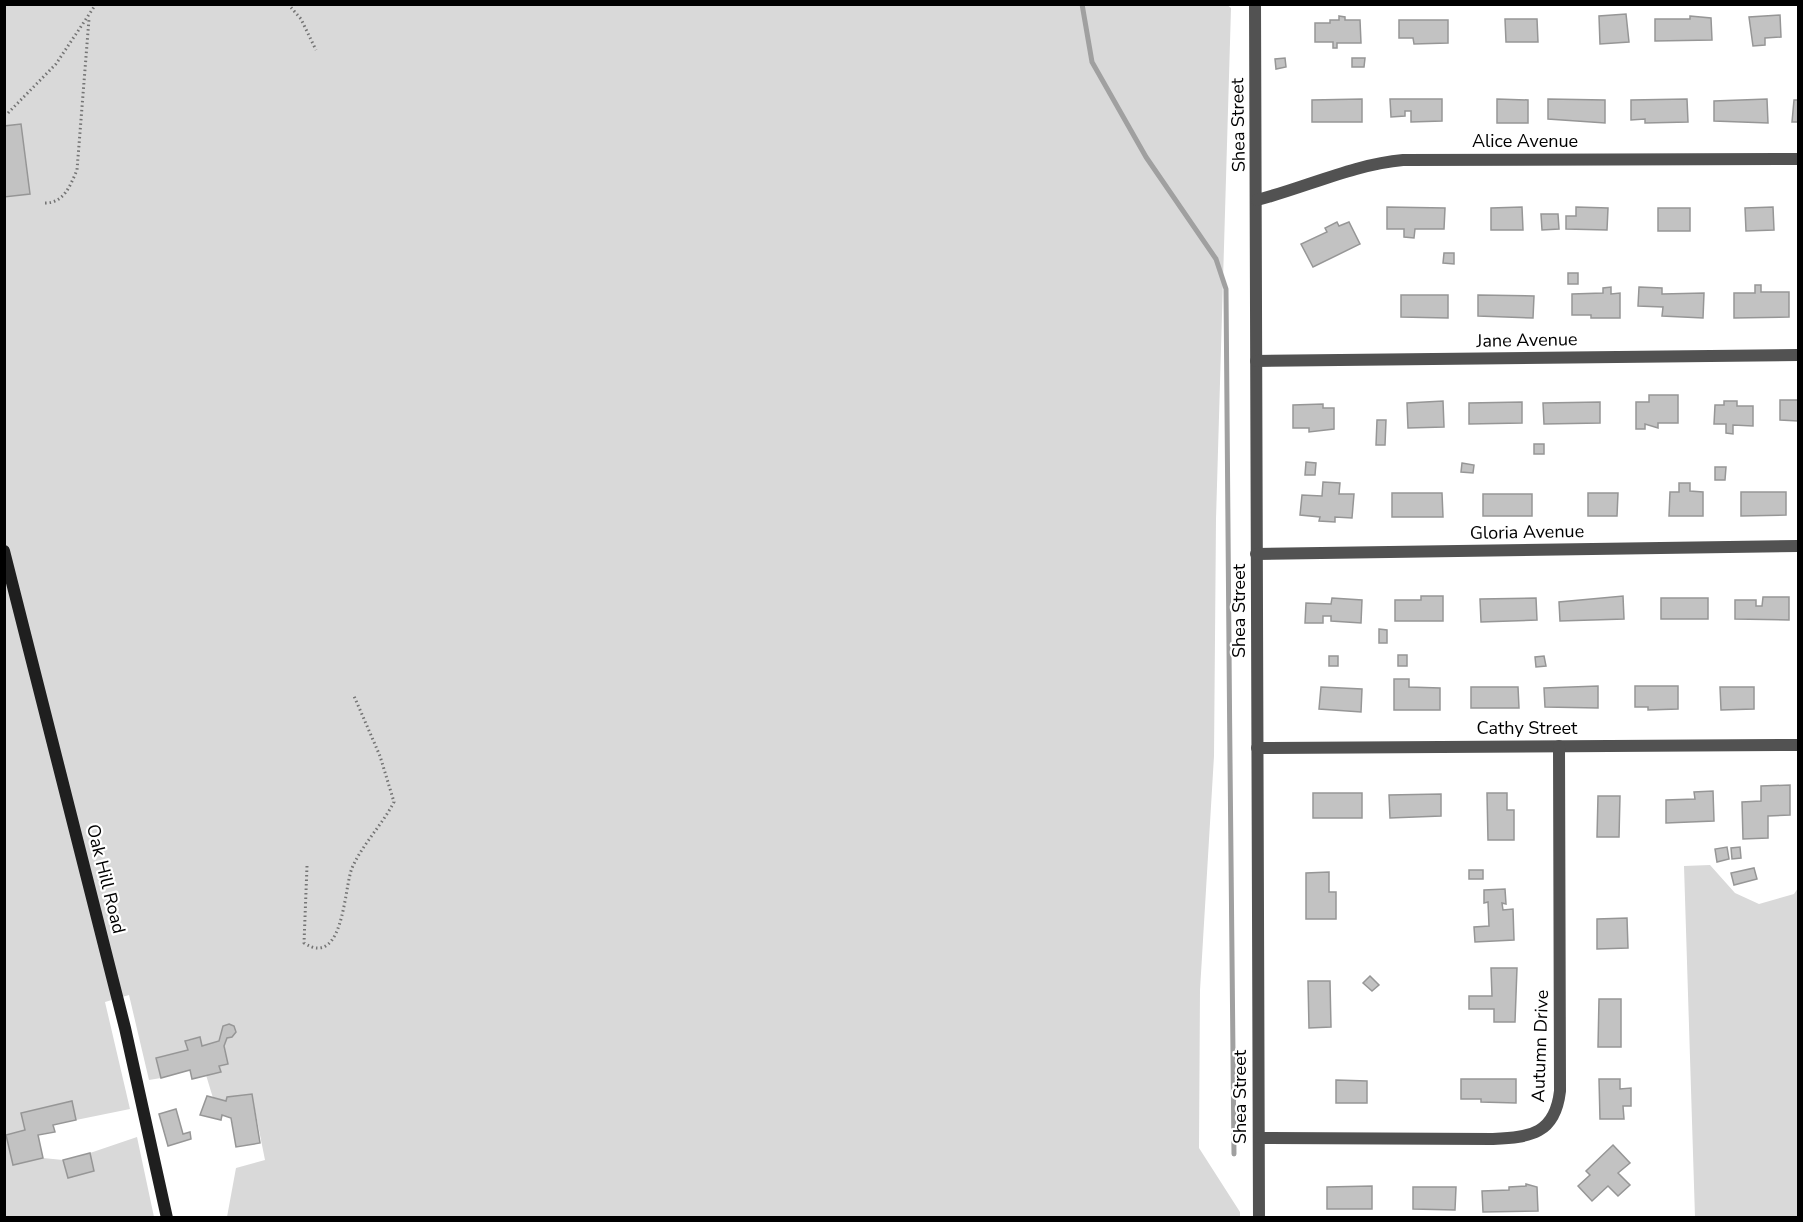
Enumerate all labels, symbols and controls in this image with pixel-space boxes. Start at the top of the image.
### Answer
street label: Shea Street [1225,77,1251,172]
street label: Alice Avenue [1472,129,1578,153]
street label: Jane Avenue [1475,327,1578,353]
street label: Gloria Avenue [1470,519,1584,545]
street label: Shea Street [1227,563,1251,658]
street label: Cathy Street [1477,716,1578,740]
street label: Oak Hill Road [81,822,131,936]
street label: Autumn Drive [1526,989,1554,1103]
street label: Shea Street [1228,1049,1252,1144]

